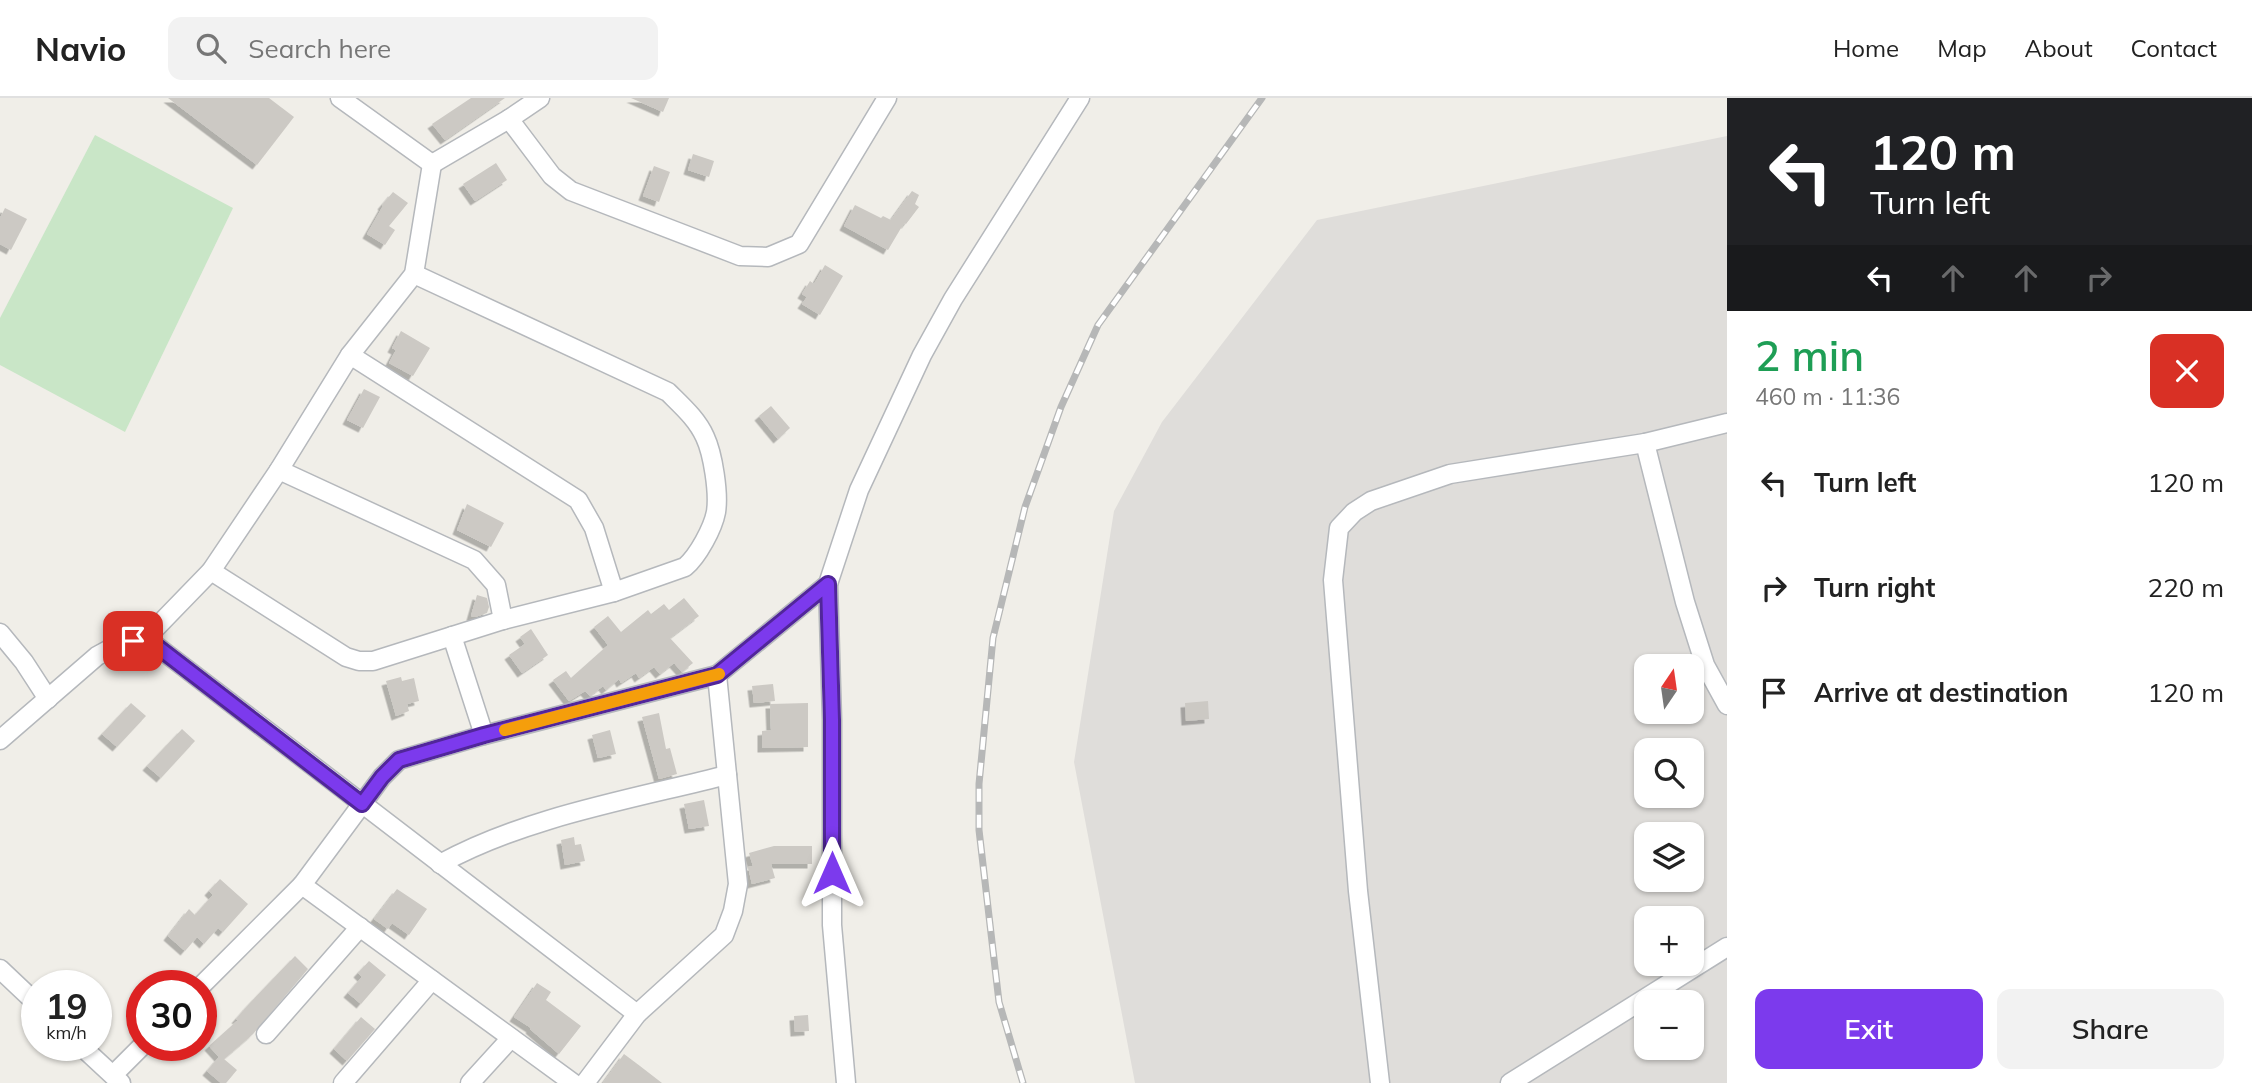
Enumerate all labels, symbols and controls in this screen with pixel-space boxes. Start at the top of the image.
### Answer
search box [168,17,658,80]
text: Navio [35,28,126,69]
icon: search [192,29,230,67]
text: Search here [248,32,391,65]
text: Home [1833,33,1899,63]
text: Map [1937,33,1987,63]
text: About [2025,33,2093,63]
text: Contact [2131,33,2217,63]
text: 120 m [1870,121,2016,182]
icon: left [1755,126,1846,217]
text: Turn left [1870,182,1990,222]
icon: left [1861,259,1899,297]
icon: ahead [1934,259,1972,297]
icon: ahead [2007,259,2045,297]
icon: right [2080,259,2118,297]
text: 2 min [1755,329,1864,382]
button: close [2150,334,2224,408]
text: 460 m · 11:36 [1755,382,1900,411]
icon: left [1755,464,1793,502]
text: Turn left [1814,466,1916,499]
text: 120 m [2148,466,2224,499]
icon: right [1755,569,1793,607]
text: Turn right [1814,571,1935,604]
text: 220 m [2148,571,2224,604]
pin [103,611,163,671]
icon: arrive [114,622,152,660]
north arrow [1634,654,1704,724]
map controls [1634,654,1704,1060]
icon: arrive [1755,674,1793,712]
text: Arrive at destination [1814,676,2069,709]
text: 120 m [2148,676,2224,709]
button: search [1634,738,1704,808]
button: layers [1634,822,1704,892]
position arrow [795,836,869,910]
button: + [1634,906,1704,976]
speed limit sign: 30 [126,970,217,1061]
text: 19 [45,984,88,1028]
button: Exit [1755,989,1983,1069]
button: Share [1997,989,2224,1069]
button: − [1634,990,1704,1060]
text: km/h [46,1021,87,1044]

